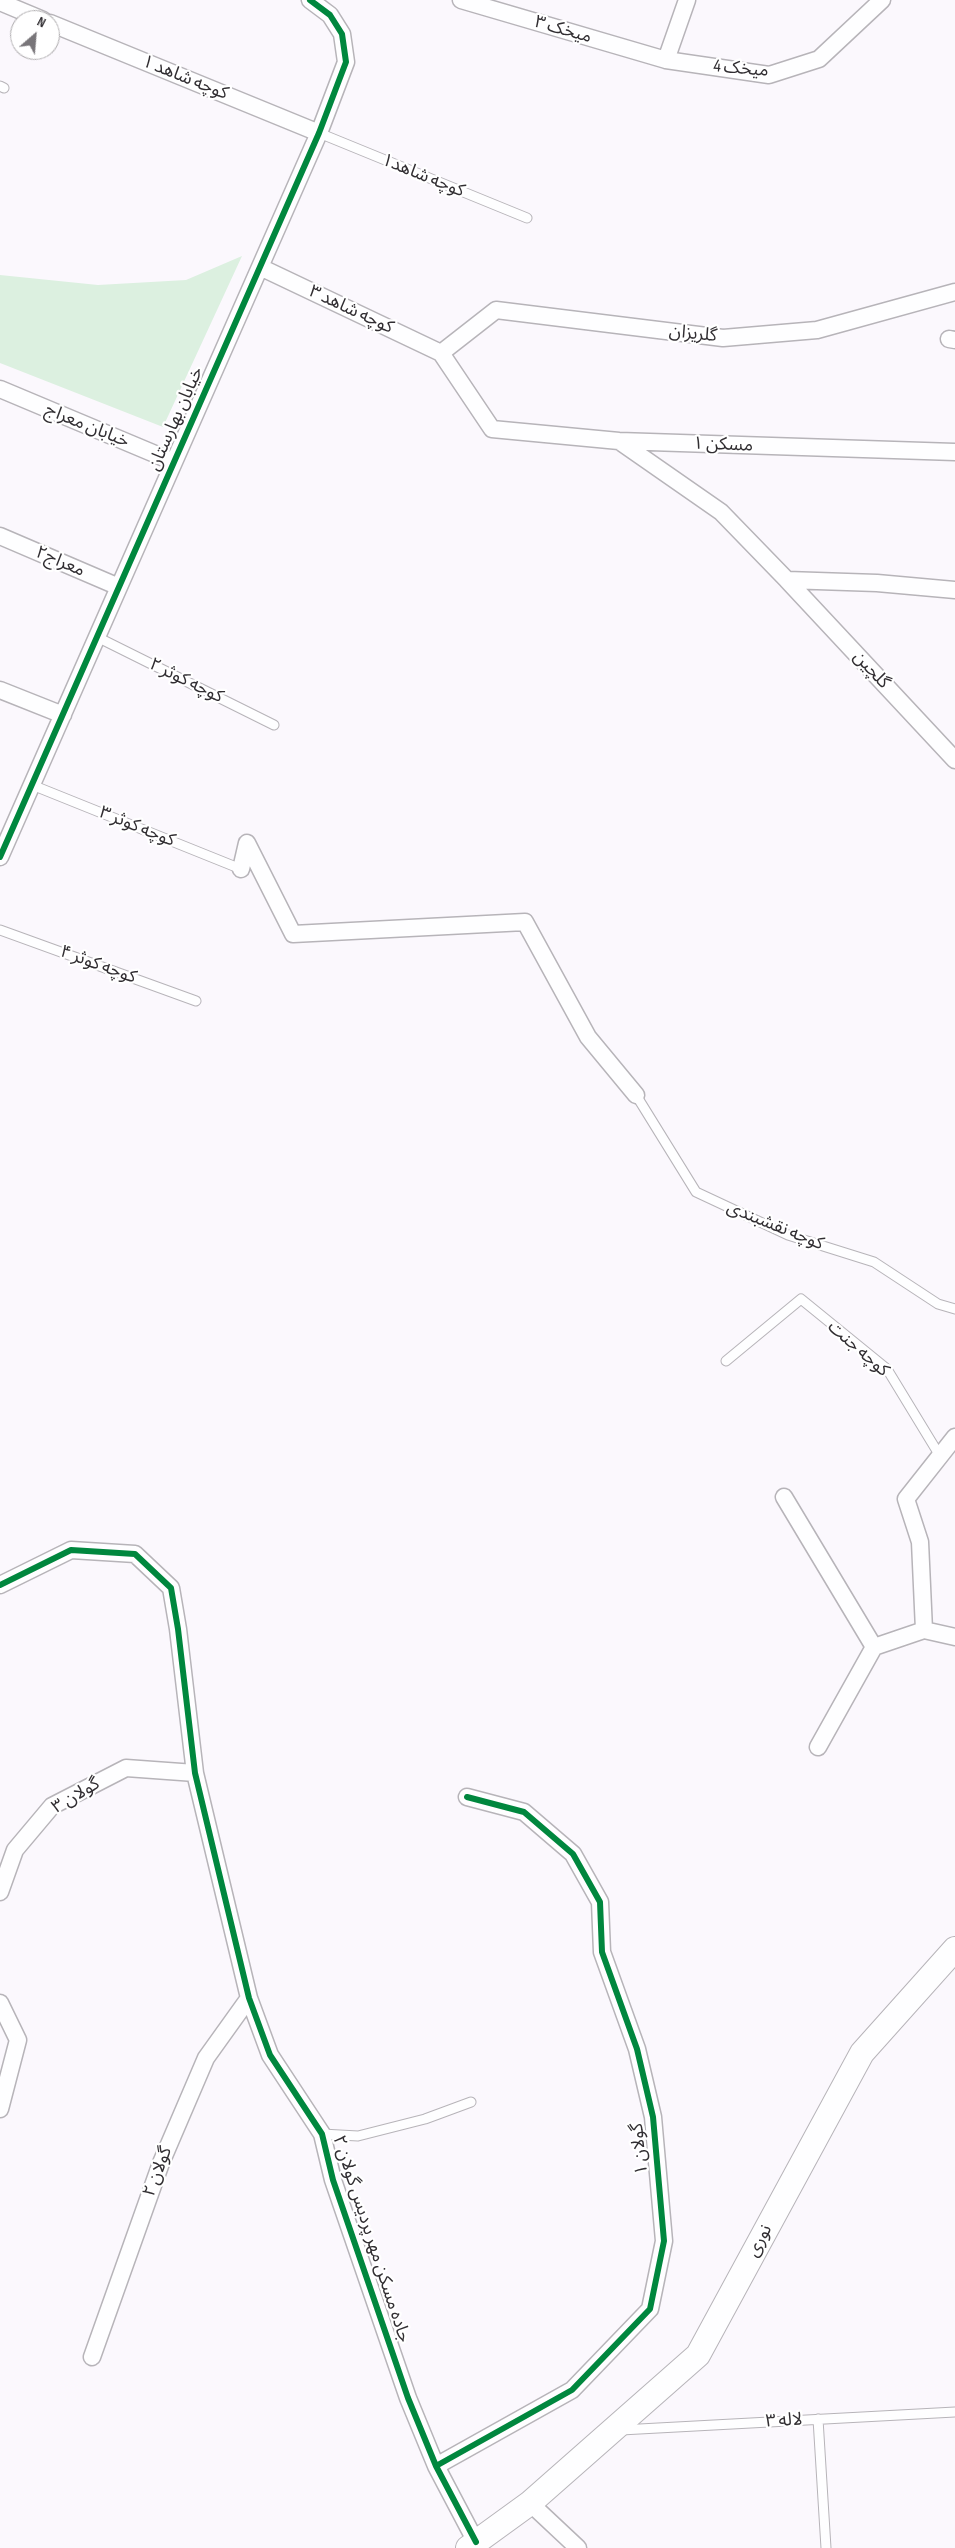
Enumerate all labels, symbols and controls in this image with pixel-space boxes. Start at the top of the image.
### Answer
north arrow [10,10,60,60]
street label: میخک ۳ [532,12,594,48]
text: N [34,13,49,31]
street label: کوچه شاهد ۱ [139,51,231,105]
street label: میخک 4 [712,56,770,82]
street label: کوچه شاهد۱ [378,150,468,202]
street label: کوچه شاهد ۳ [305,281,397,339]
street label: گلریزان [668,321,718,347]
street label: خیابان بهارستان [143,364,209,474]
street label: خیابان معراج [42,399,132,453]
street label: مسکن ۱ [693,433,753,457]
street label: معراج۲ [32,542,88,582]
street label: گلچین [848,646,894,694]
street label: کوچه کوثر ۲ [145,654,227,708]
street label: کوچه کوثر ۳ [96,802,178,852]
street label: کوچه کوثر ۴ [57,941,139,989]
street label: کوچه نقشبندی [723,1197,827,1255]
street label: کوچه جنت [823,1316,893,1382]
street label: گولان ۳ [48,1773,104,1819]
street label: گولان ۱ [627,2122,653,2176]
street label: جاده مسکن مهر پردیس گولان ۲ [327,2133,415,2345]
street label: گولان ۲ [139,2144,177,2200]
street label: نوری [743,2221,777,2261]
street label: لاله ۳ [765,2409,803,2433]

